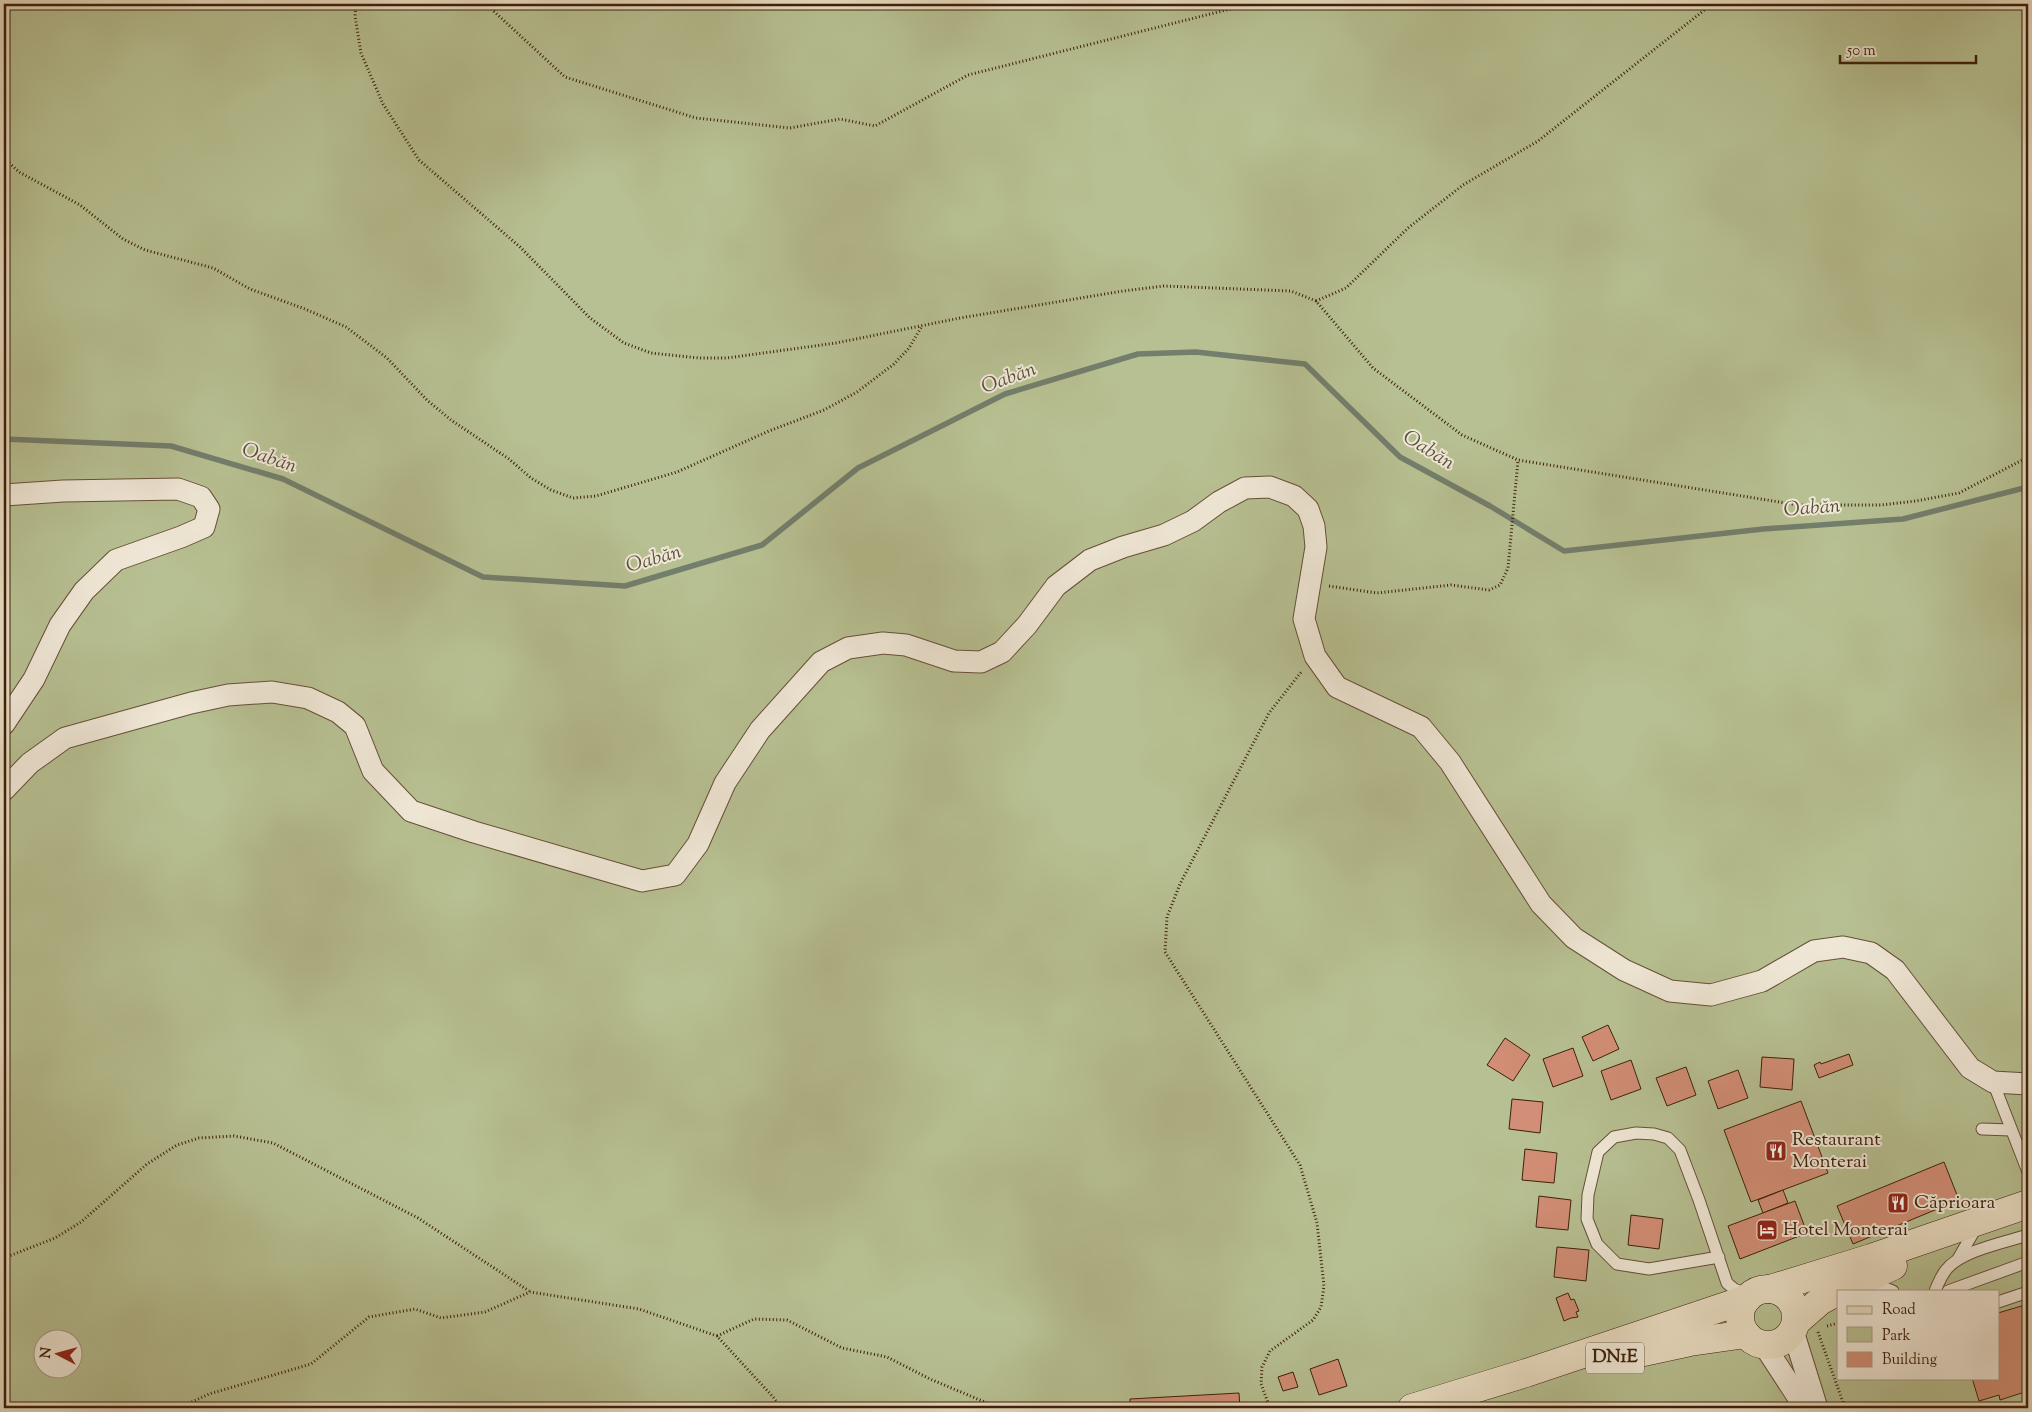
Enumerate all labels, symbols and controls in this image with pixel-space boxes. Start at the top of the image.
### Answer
scale bar [1840,32,1976,64]
text: 50 m [1846,41,1876,62]
water label: Oabăn [977,356,1041,402]
water label: Oabăn [1396,424,1460,479]
water label: Oabăn [238,436,301,482]
water label: Oabăn [1783,493,1842,525]
water label: Oabăn [623,538,686,582]
place label: Restaurant Monterai [1792,1127,1881,1176]
restaurant icon: Restaurant Monterai [1764,1139,1788,1163]
place label: Căprioara [1914,1190,1996,1217]
restaurant icon: Căprioara [1886,1191,1910,1215]
place label: Hotel Monterai [1783,1217,1908,1244]
hotel icon: Hotel Monterai [1755,1218,1779,1242]
legend [1837,1290,2000,1380]
text: Road [1882,1300,1916,1321]
text: Park [1882,1326,1911,1347]
north arrow [32,1330,82,1380]
road number: DN1E [1586,1342,1644,1374]
text: N [37,1346,58,1359]
text: Building [1882,1350,1937,1371]

